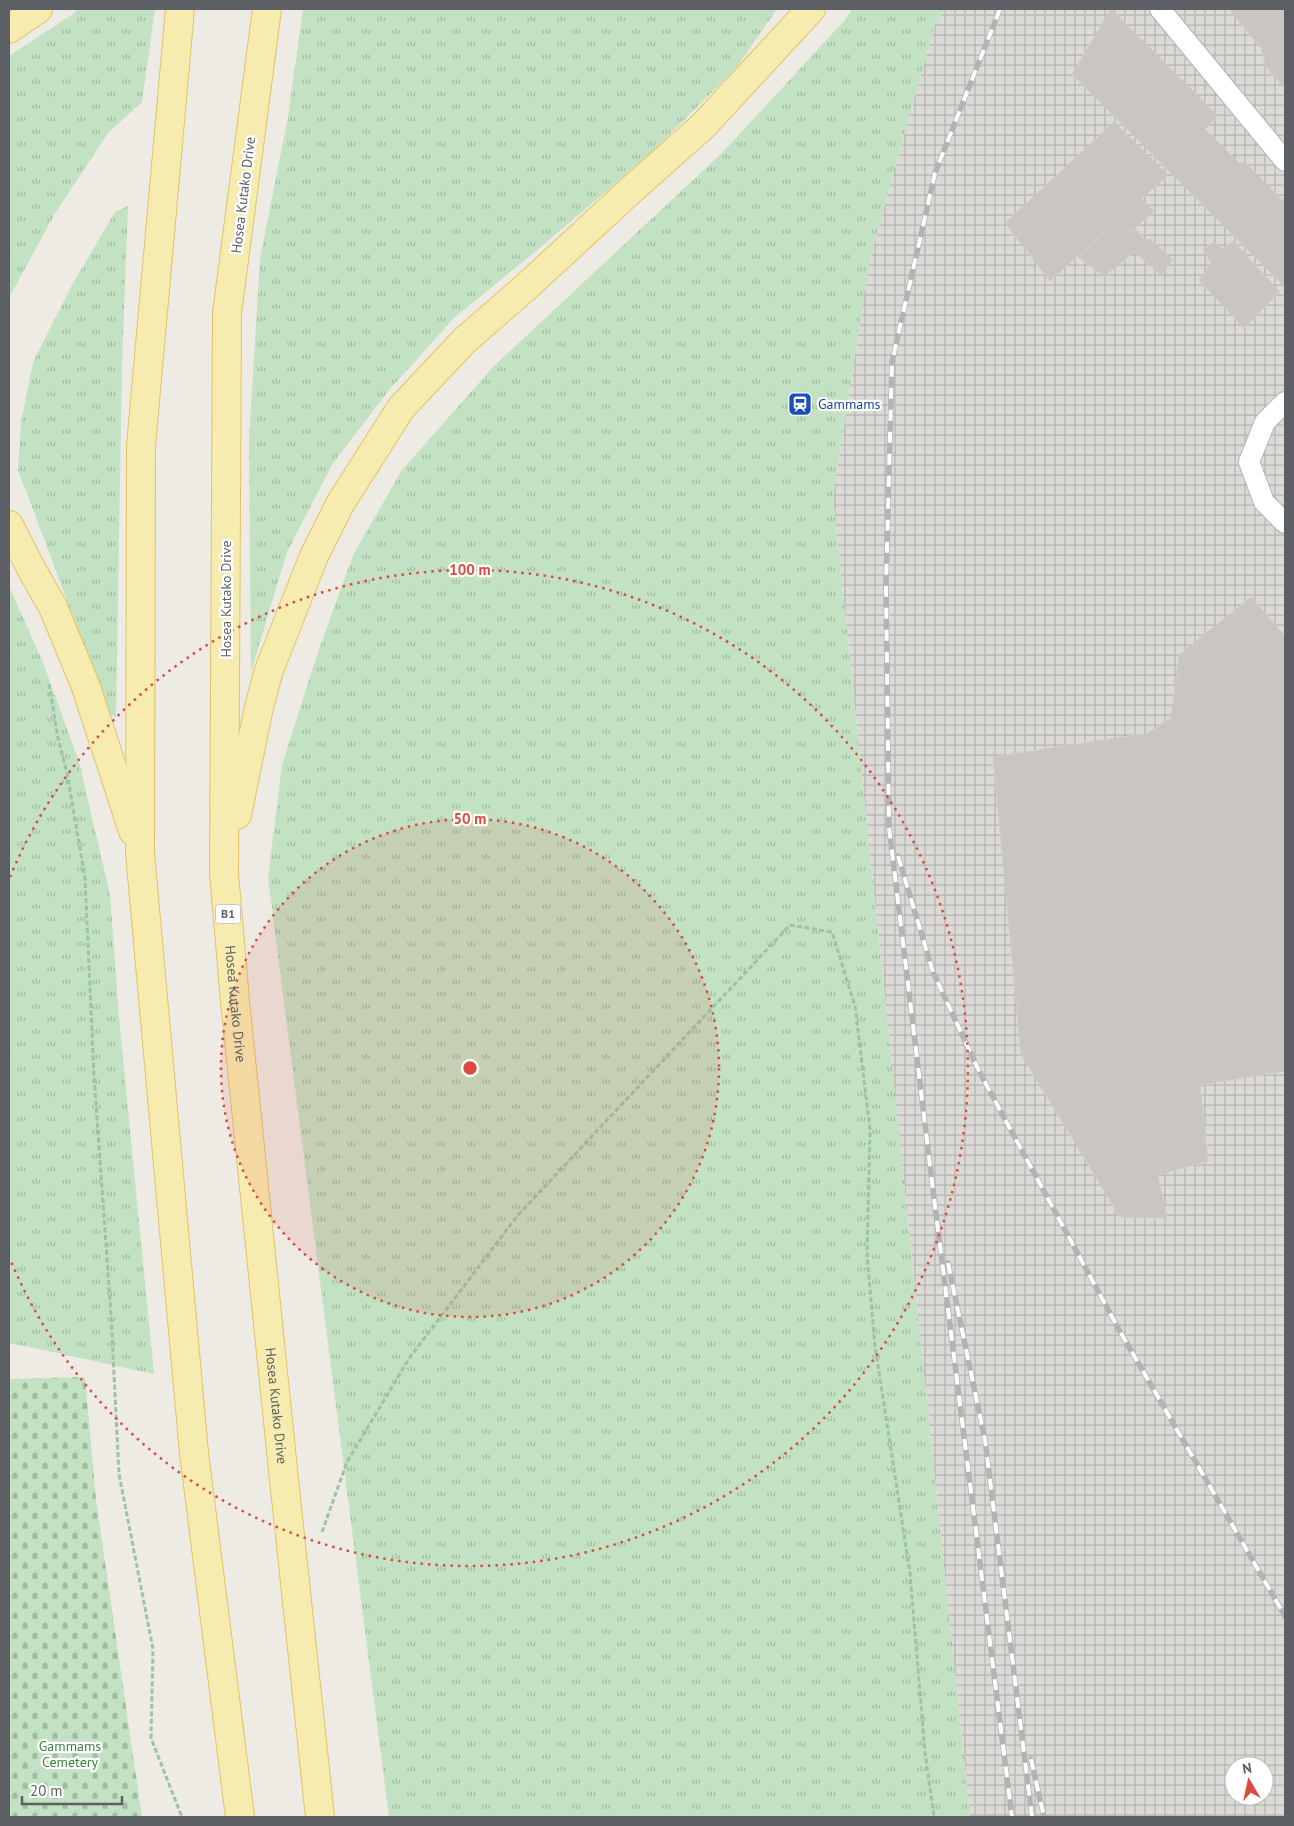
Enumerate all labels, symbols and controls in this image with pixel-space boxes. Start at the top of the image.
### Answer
street label: Hosea Kutako Drive [227,136,259,254]
station icon: Gammams [787,391,813,417]
place label: Gammams [818,395,881,413]
street label: Hosea Kutako Drive [217,540,235,658]
text: 100 m [449,560,491,579]
text: 50 m [454,809,486,828]
road number: B1 [216,904,240,924]
street label: Hosea Kutako Drive [221,945,250,1063]
centre of rings [461,1059,479,1077]
street label: Hosea Kutako Drive [262,1347,291,1465]
park label: Gammams Cemetery [39,1737,101,1771]
north arrow [1224,1756,1274,1806]
text: N [1241,1759,1253,1778]
scale bar [22,1774,122,1806]
text: 20 m [30,1781,63,1800]

